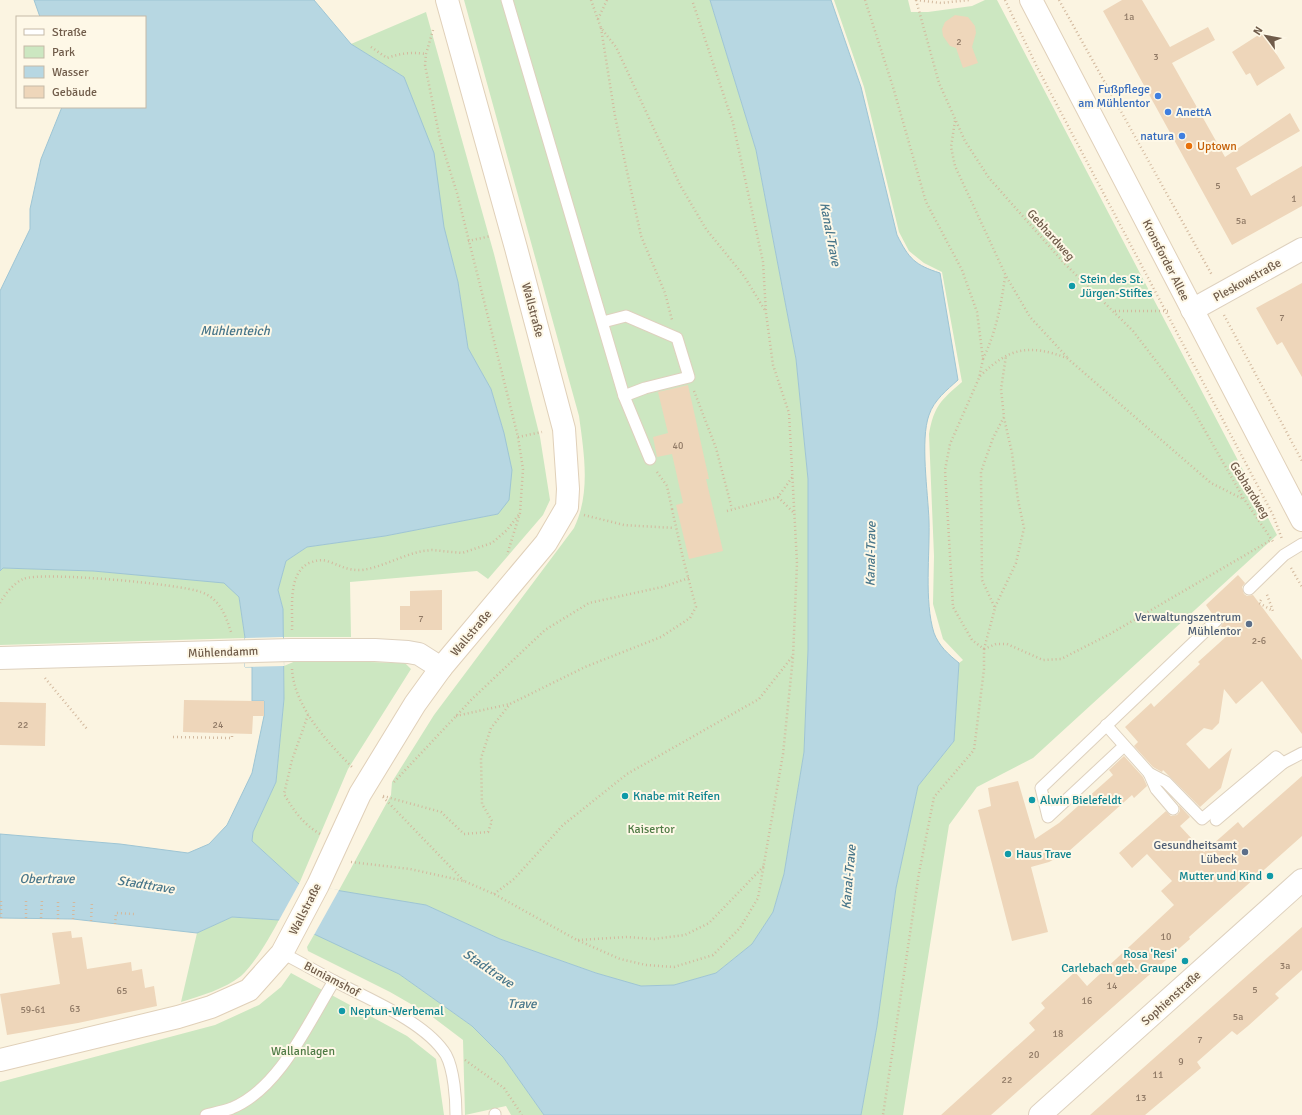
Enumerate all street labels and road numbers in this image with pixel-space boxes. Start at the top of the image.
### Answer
street label: Gebhardweg [1024,206,1078,264]
street label: Kronsforder Allee [1139,217,1193,303]
street label: Pleskowstraße [1211,256,1284,305]
street label: Wallstraße [518,281,547,339]
street label: Gebhardweg [1226,459,1273,521]
street label: Wallstraße [448,607,495,660]
street label: Mühlendamm [188,644,258,661]
street label: Wallstraße [286,881,325,938]
street label: Buniamshof [301,958,363,1001]
street label: Sophienstraße [1138,968,1204,1029]

